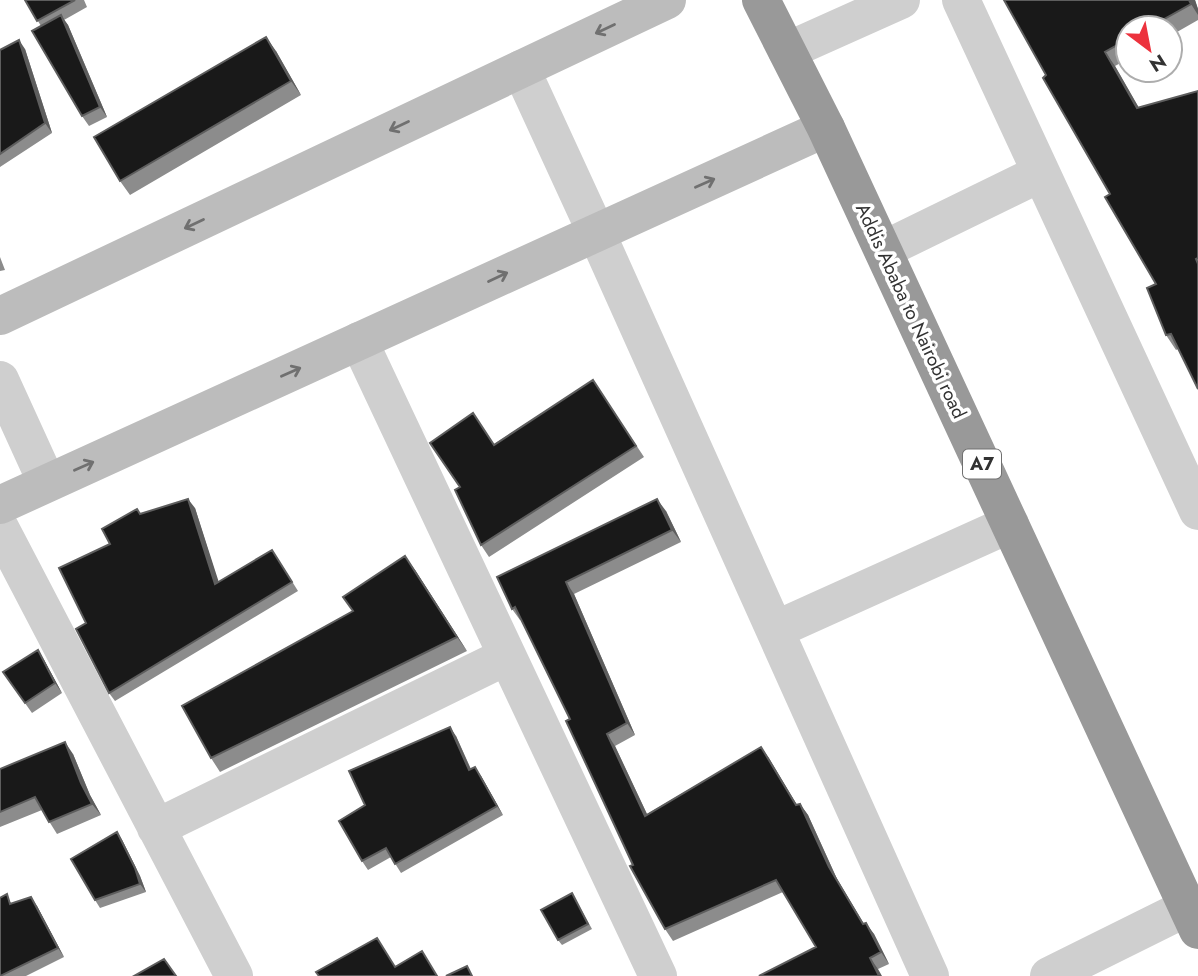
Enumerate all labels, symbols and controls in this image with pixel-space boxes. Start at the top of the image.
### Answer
north arrow [1114,14,1184,84]
one-way arrow [595,23,616,36]
text: N [1144,48,1171,78]
one-way arrow [389,121,410,134]
one-way arrow [694,176,715,189]
street label: Addis Ababa to Nairobi road [849,199,973,423]
one-way arrow [184,218,205,231]
one-way arrow [487,270,508,283]
one-way arrow [280,365,302,378]
road number: A7 [963,450,1001,478]
one-way arrow [73,459,94,472]

